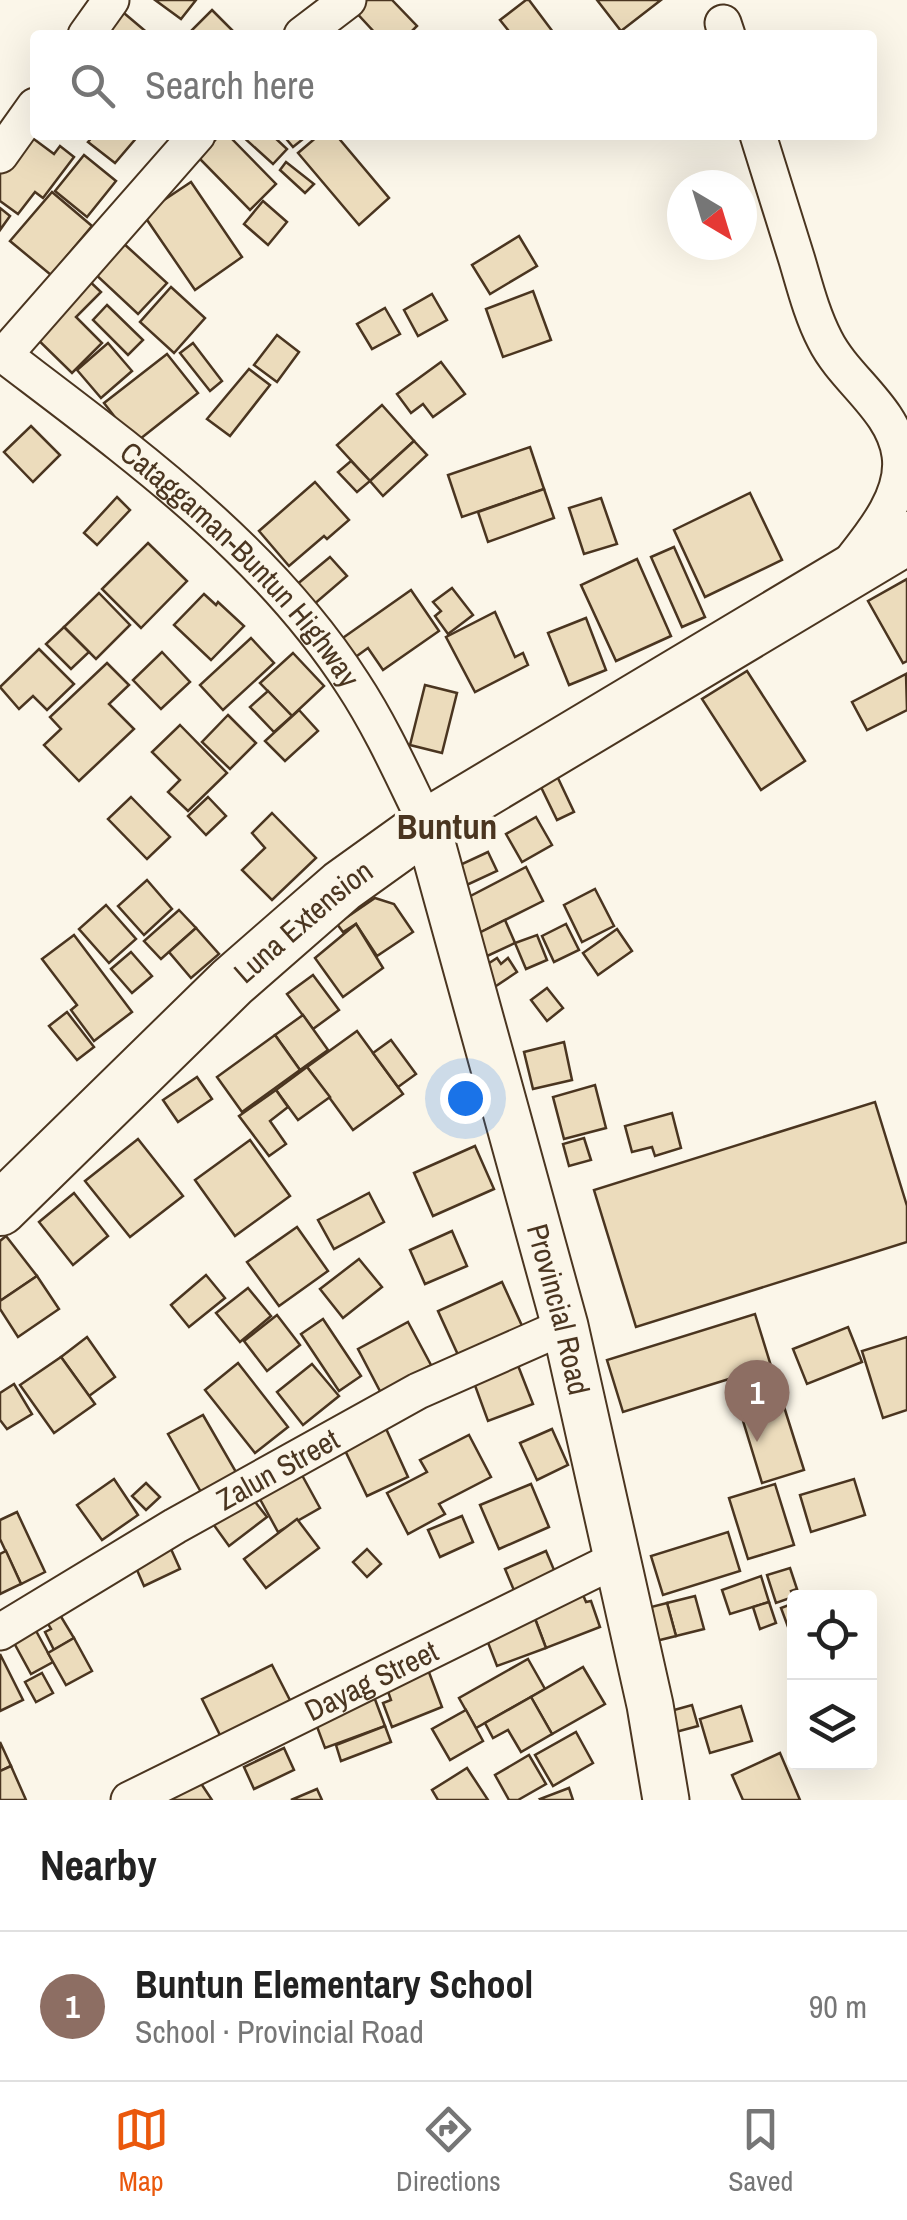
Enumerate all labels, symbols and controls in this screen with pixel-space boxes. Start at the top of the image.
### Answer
search box [30,30,877,140]
icon: search [65,58,120,113]
text: Search here [145,60,315,111]
north arrow [667,170,757,260]
street label: Cataggaman-Buntun Highway [112,432,370,695]
district label: Buntun [397,803,497,850]
street label: Luna Extension [225,851,380,992]
your location [440,1073,491,1124]
street label: Provincial Road [518,1219,600,1399]
pin: 1 [724,1360,790,1442]
street label: Zalun Street [209,1419,346,1519]
map controls [787,1590,877,1770]
button: locate [787,1590,877,1680]
street label: Dayag Street [298,1631,444,1730]
button: layers [787,1680,877,1770]
text: Nearby [40,1837,157,1893]
text: Buntun Elementary School [135,1959,533,2010]
text: 1 [65,1985,80,2028]
text: 90 m [809,1985,867,2028]
text: School · Provincial Road [135,2010,424,2053]
tab: Map [114,2102,169,2200]
tab: Directions [396,2102,501,2200]
tab: Saved [728,2102,793,2200]

